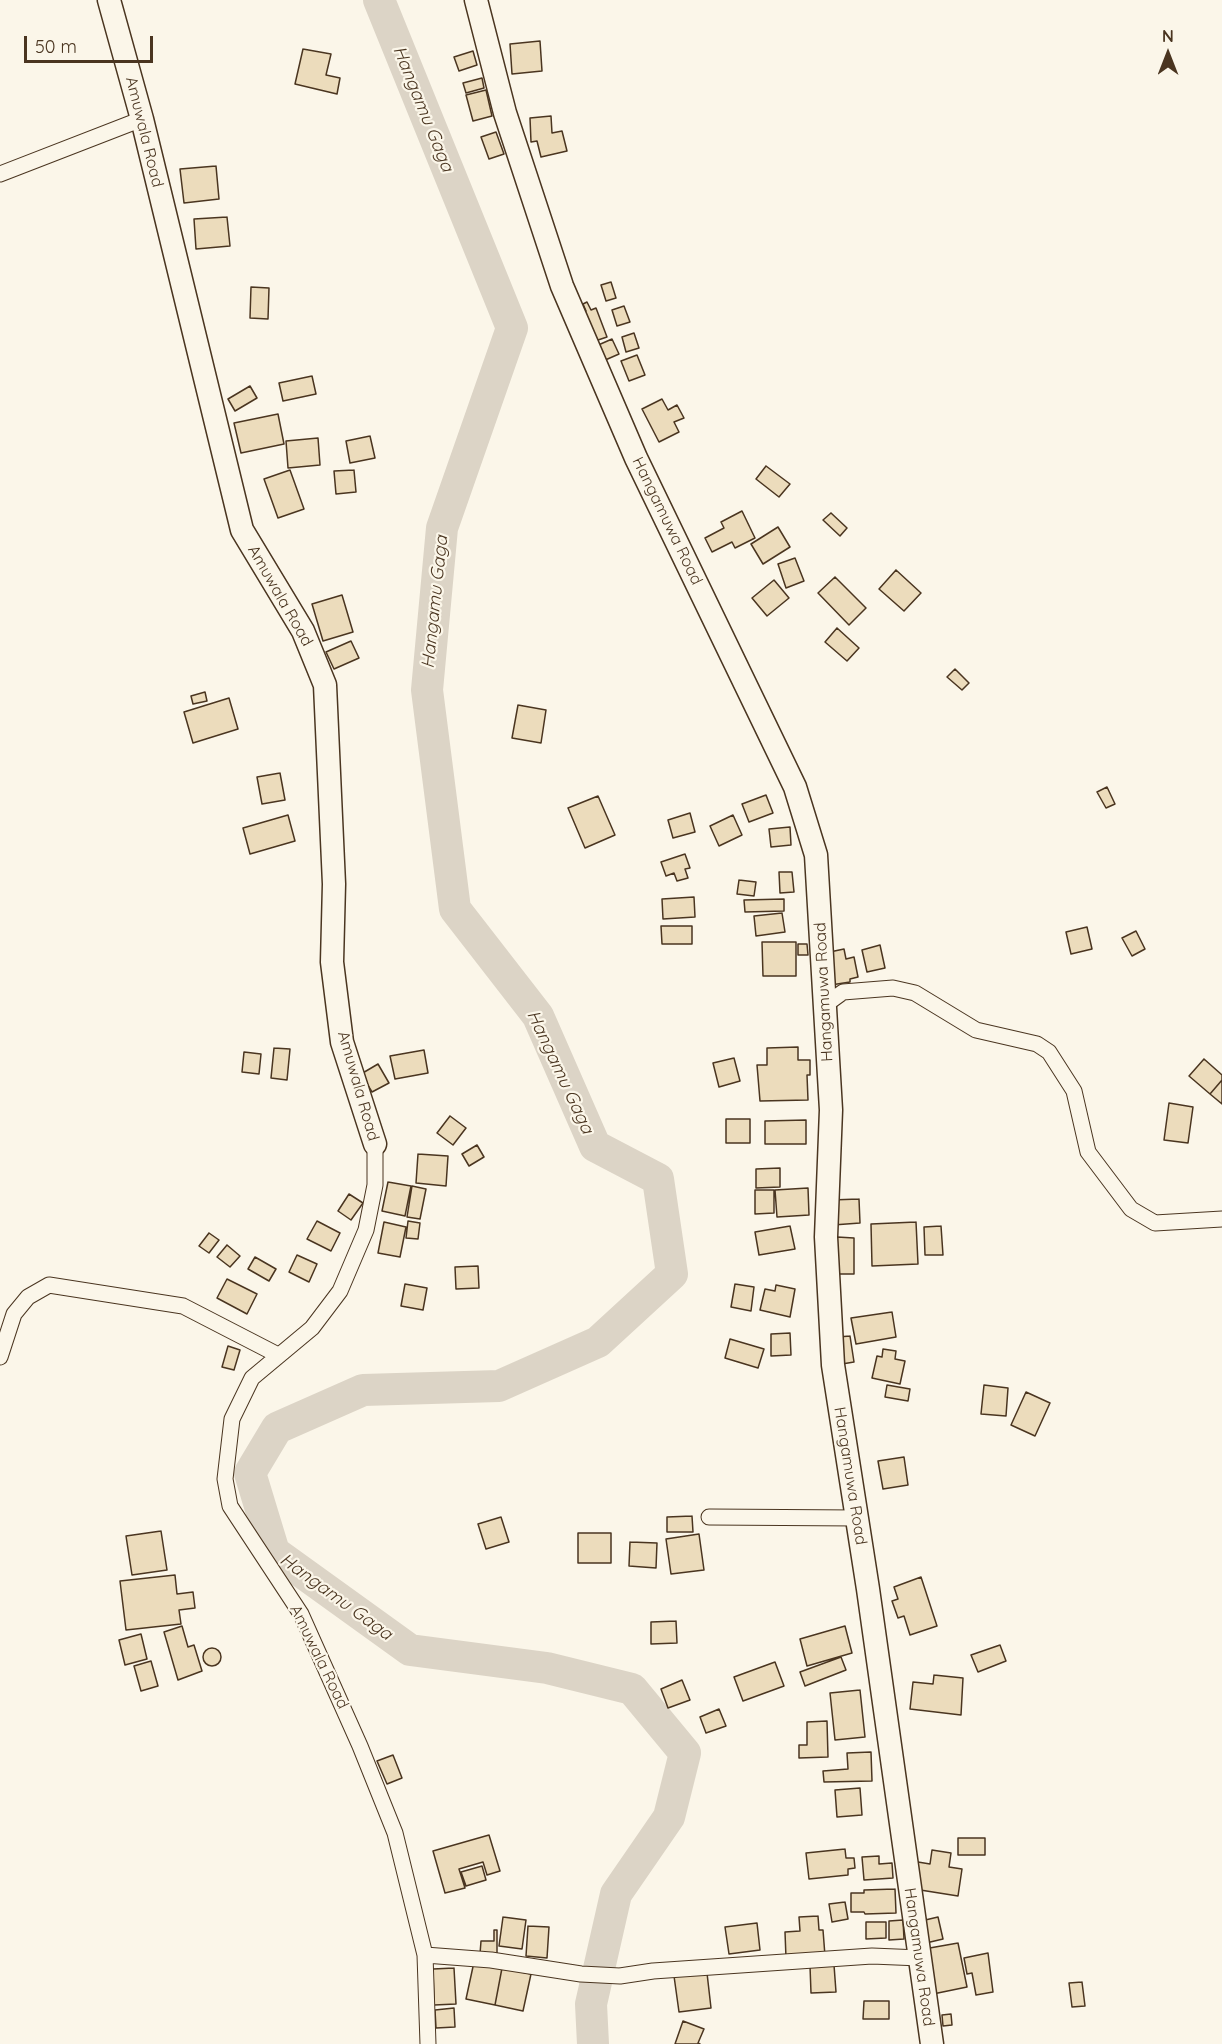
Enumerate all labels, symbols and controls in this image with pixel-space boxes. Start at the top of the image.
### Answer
scale bar [27,24,156,62]
north arrow [1138,24,1198,84]
text: N [1162,26,1174,46]
text: 50 m [35,35,77,58]
water label: Hangamu Gaga [388,43,458,175]
street label: Amuwala Road [121,75,167,189]
street label: Hangamuwa Road [628,454,706,588]
water label: Hangamu Gaga [417,534,453,670]
street label: Amuwala Road [243,542,317,650]
street label: Hangamuwa Road [811,922,837,1062]
water label: Hangamu Gaga [522,1007,598,1137]
street label: Amuwala Road [333,1029,383,1143]
street label: Hangamuwa Road [830,1406,870,1546]
water label: Hangamu Gaga [276,1549,396,1645]
street label: Amuwala Road [286,1602,352,1712]
street label: Hangamuwa Road [900,1887,938,2027]

